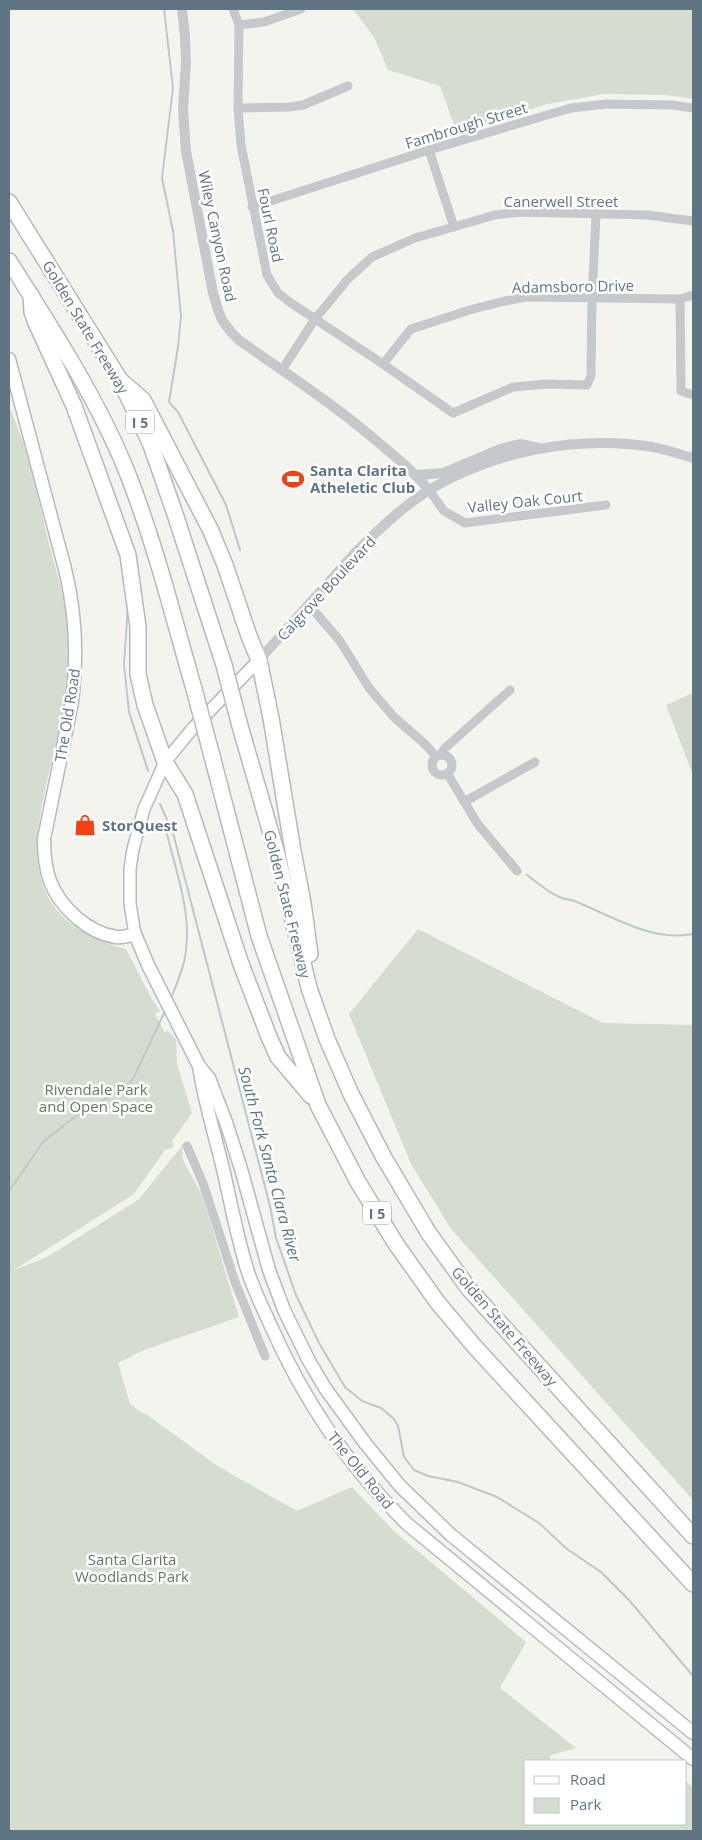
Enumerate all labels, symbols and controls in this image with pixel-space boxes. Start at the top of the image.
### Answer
street label: Fambrough Street [403,97,529,153]
street label: Wiley Canyon Road [194,169,242,303]
street label: Fourl Road [253,186,289,264]
street label: Canerwell Street [504,191,618,211]
street label: Golden State Freeway [38,257,134,398]
street label: Adamsboro Drive [512,275,634,297]
road number: I 5 [126,411,154,434]
place label: Santa Clarita Atheletic Club [310,460,415,497]
sports icon: Santa Clarita Atheletic Club [280,466,306,492]
street label: Valley Oak Court [466,485,584,517]
street label: Calgrove Boulevard [272,531,380,645]
street label: The Old Road [50,667,84,763]
shop icon: StorQuest [72,812,98,838]
place label: StorQuest [102,815,178,835]
street label: Golden State Freeway [260,828,316,981]
water label: South Fork Santa Clara River [233,1064,307,1265]
park label: Rivendale Park and Open Space [39,1079,153,1116]
road number: I 5 [363,1202,391,1224]
street label: Golden State Freeway [448,1262,563,1390]
street label: The Old Road [324,1427,398,1513]
park label: Santa Clarita Woodlands Park [75,1549,189,1586]
legend [524,1760,687,1825]
text: Road [570,1769,606,1789]
text: Park [570,1794,601,1814]

